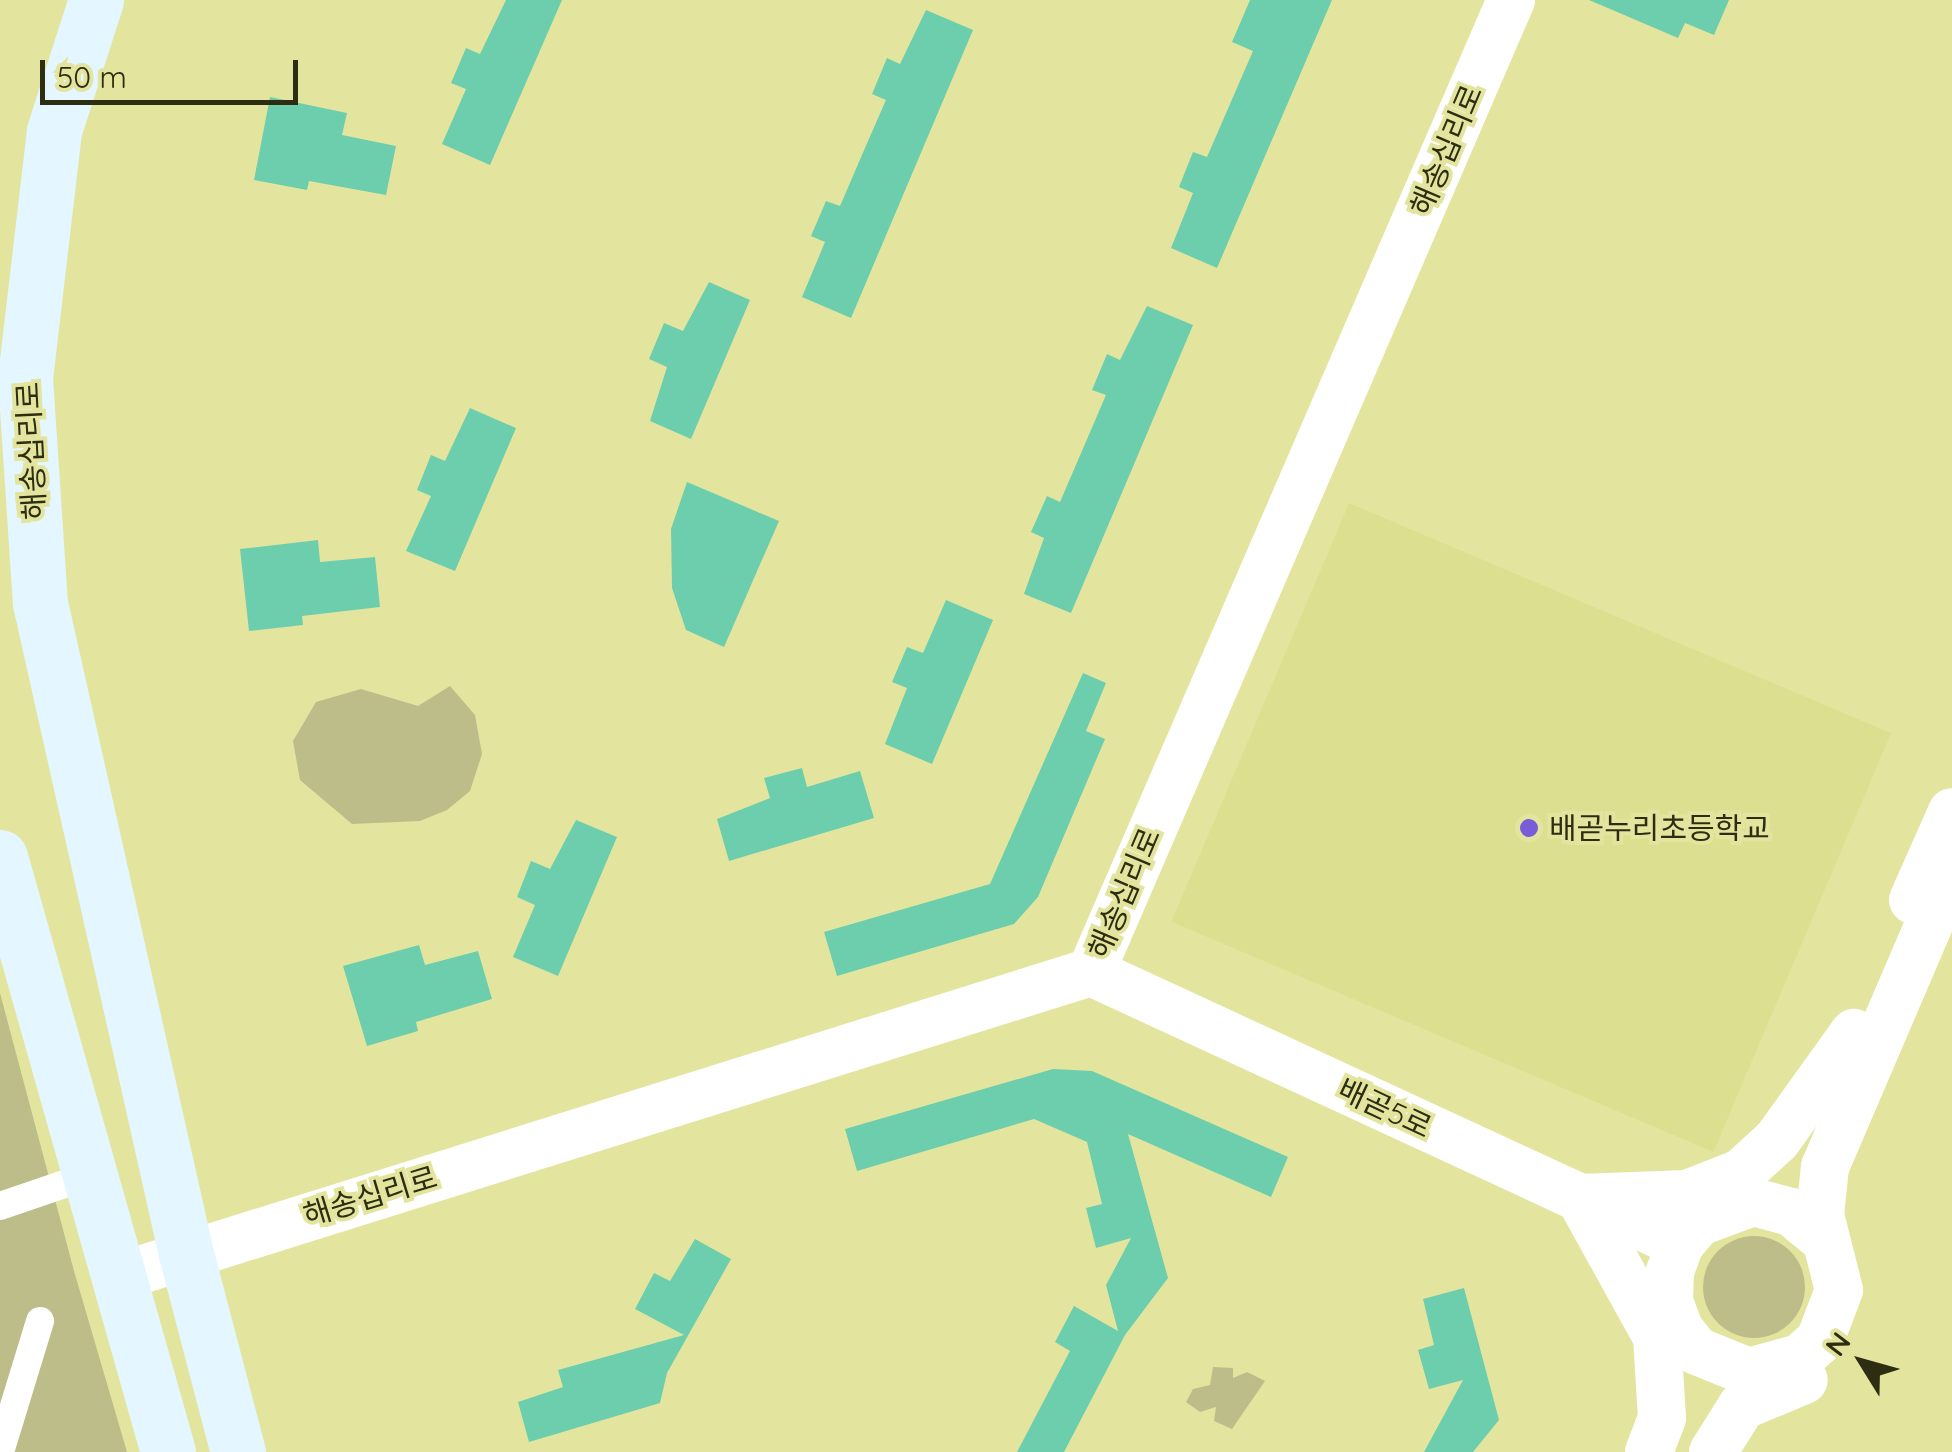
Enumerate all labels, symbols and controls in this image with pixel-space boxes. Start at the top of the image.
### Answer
scale bar [45,40,302,102]
text: 50 m [57,58,127,96]
street label: 해송십리로 [1402,79,1490,221]
street label: 해송십리로 [9,381,53,521]
place label: 배곧누리초등학교 [1549,810,1770,846]
marker: 배곧누리초등학교 [1518,817,1540,839]
street label: 해송십리로 [1080,822,1168,964]
street label: 배곧5로 [1332,1071,1438,1145]
street label: 해송십리로 [299,1159,441,1233]
north arrow [1812,1312,1912,1412]
text: N [1817,1325,1858,1362]

